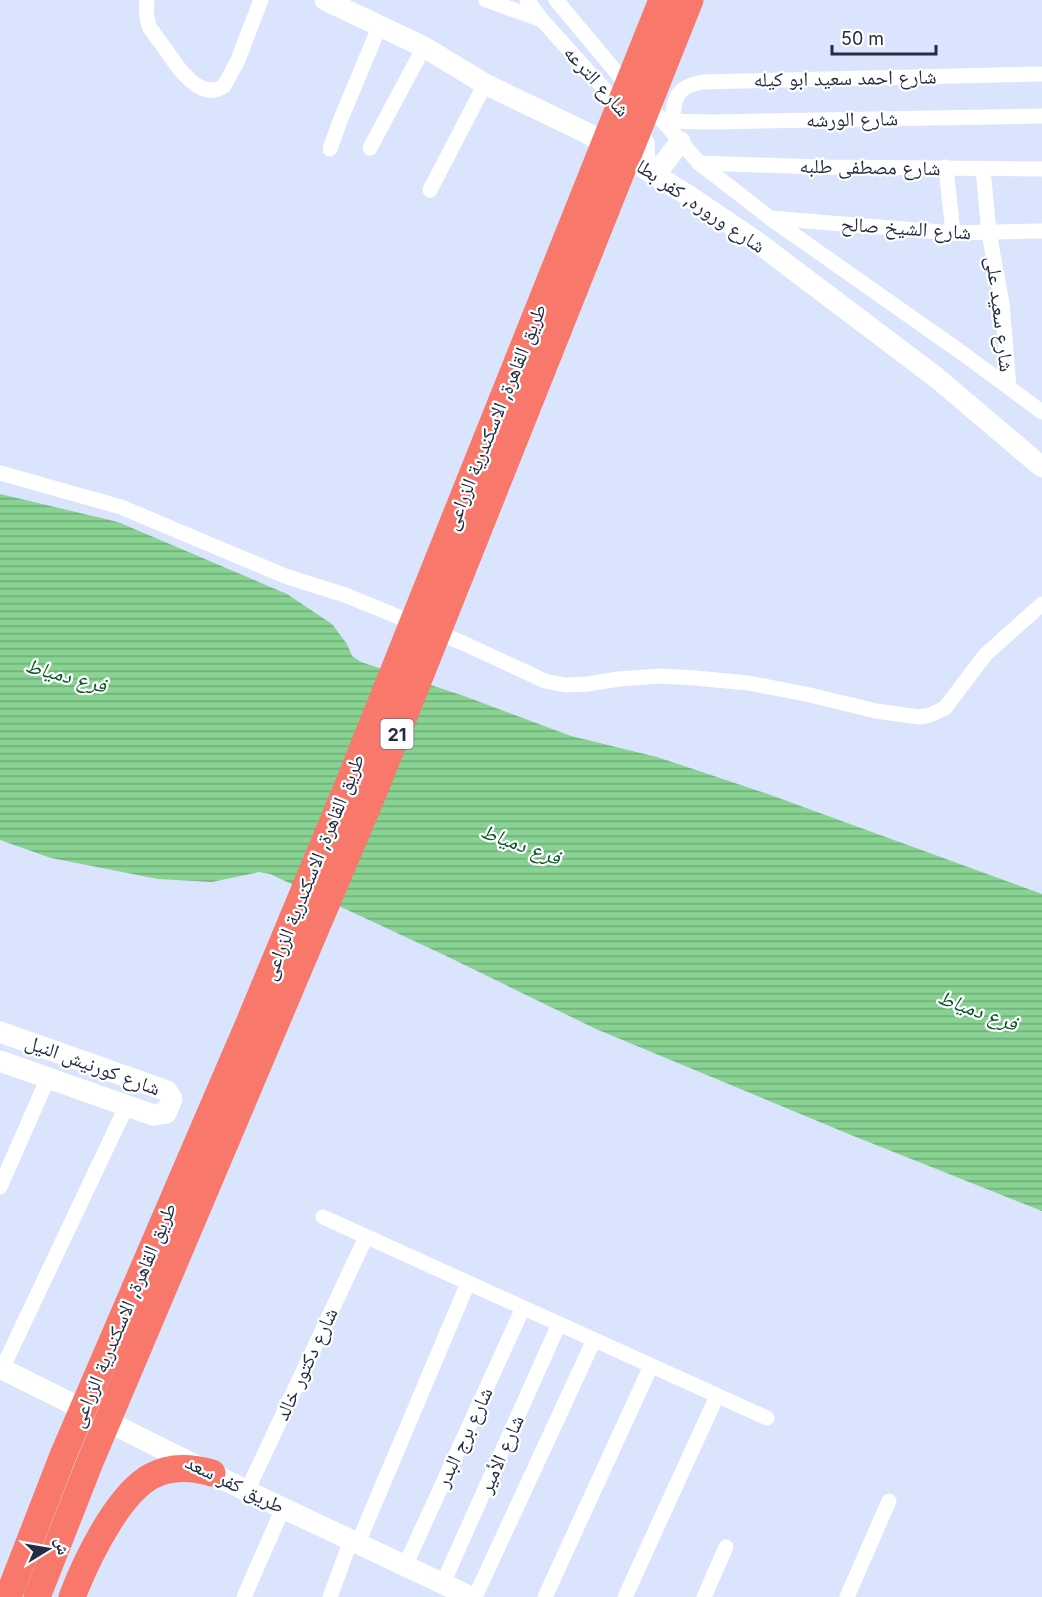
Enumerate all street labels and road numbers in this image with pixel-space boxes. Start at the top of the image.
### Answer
street label: شارع الترعه [558,41,635,122]
street label: شارع احمد سعيد ابو كيله [753,64,937,93]
street label: شارع الورشه [806,106,898,133]
street label: شارع وروره, كفر بطا [631,154,770,259]
street label: شارع مصطفى طلبه [799,154,941,181]
street label: شارع الشيخ صالح [840,211,972,246]
street label: شارع سعيد على [980,255,1019,373]
street label: طريق القاهرة, الاسكندرية الزراعى [439,300,551,534]
road number: 21 [380,719,414,749]
street label: طريق القاهرة, الاسكندرية الزراعى [257,750,369,984]
street label: شارع كورنيش النيل [22,1030,164,1101]
street label: طريق القاهرة, الاسكندرية الزراعى [65,1199,181,1431]
street label: شارع دكتور خالد [269,1304,343,1425]
street label: شارع برج البدر [430,1383,499,1492]
street label: شارع الأمير [473,1411,530,1498]
street label: طريق كفر سعد [182,1450,288,1518]

